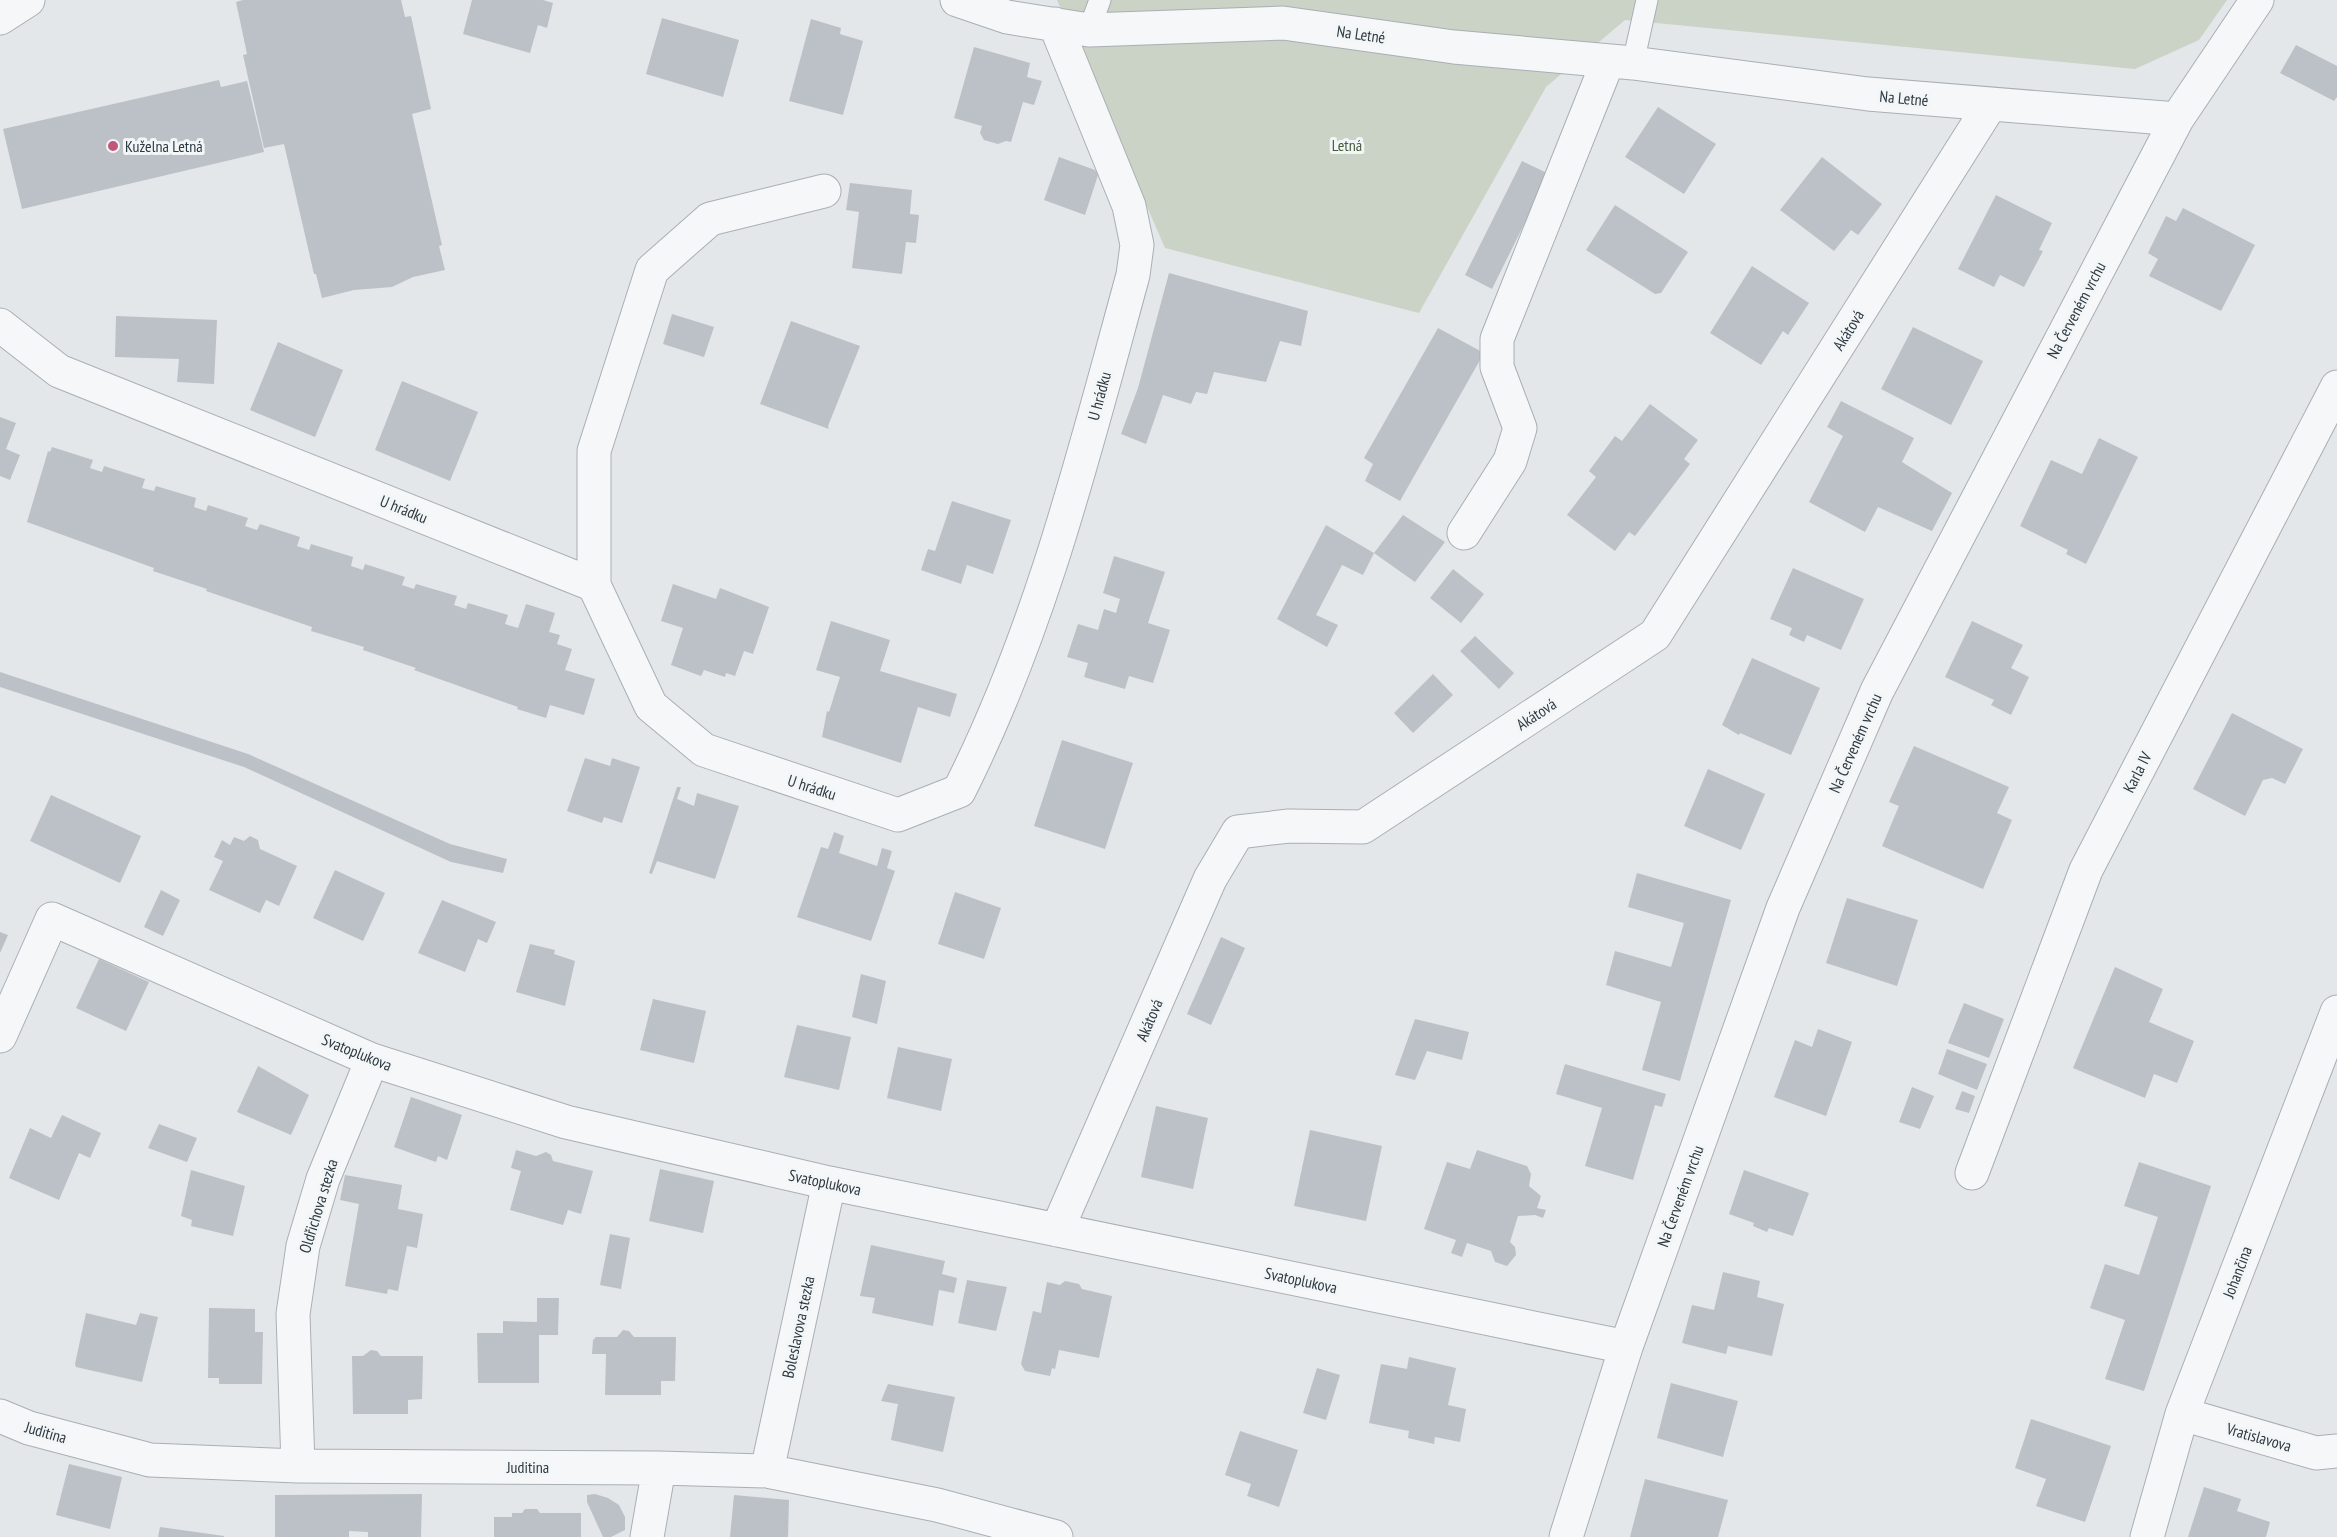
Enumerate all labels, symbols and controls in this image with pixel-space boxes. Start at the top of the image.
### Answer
street label: Na Letné [1335,21,1387,47]
street label: Na Letné [1879,86,1929,110]
park label: Letná [1332,135,1362,155]
place label: Kuželna Letná [125,136,203,156]
marker: Kuželna Letná [106,139,120,153]
street label: Na Červeném vrchu [2042,258,2110,362]
street label: Akátová [1828,306,1868,354]
street label: U hrádku [1083,369,1115,423]
street label: U hrádku [377,490,431,528]
street label: Na Červeném vrchu [1824,690,1886,796]
street label: Akátová [1512,694,1560,734]
street label: Karla IV [2118,748,2156,796]
street label: U hrádku [785,770,839,804]
street label: Akátová [1131,996,1167,1044]
street label: Svatoplukova [319,1029,395,1075]
street label: Na Červeném vrchu [1652,1142,1708,1250]
street label: Oldřichova stezka [294,1157,342,1255]
street label: Svatoplukova [787,1165,863,1199]
street label: Johančina [2218,1243,2256,1302]
street label: Svatoplukova [1263,1263,1339,1297]
street label: Boleslavova stezka [777,1274,819,1380]
street label: Juditina [22,1416,69,1447]
street label: Vratislavova [2223,1418,2294,1456]
street label: Juditina [506,1457,549,1477]

